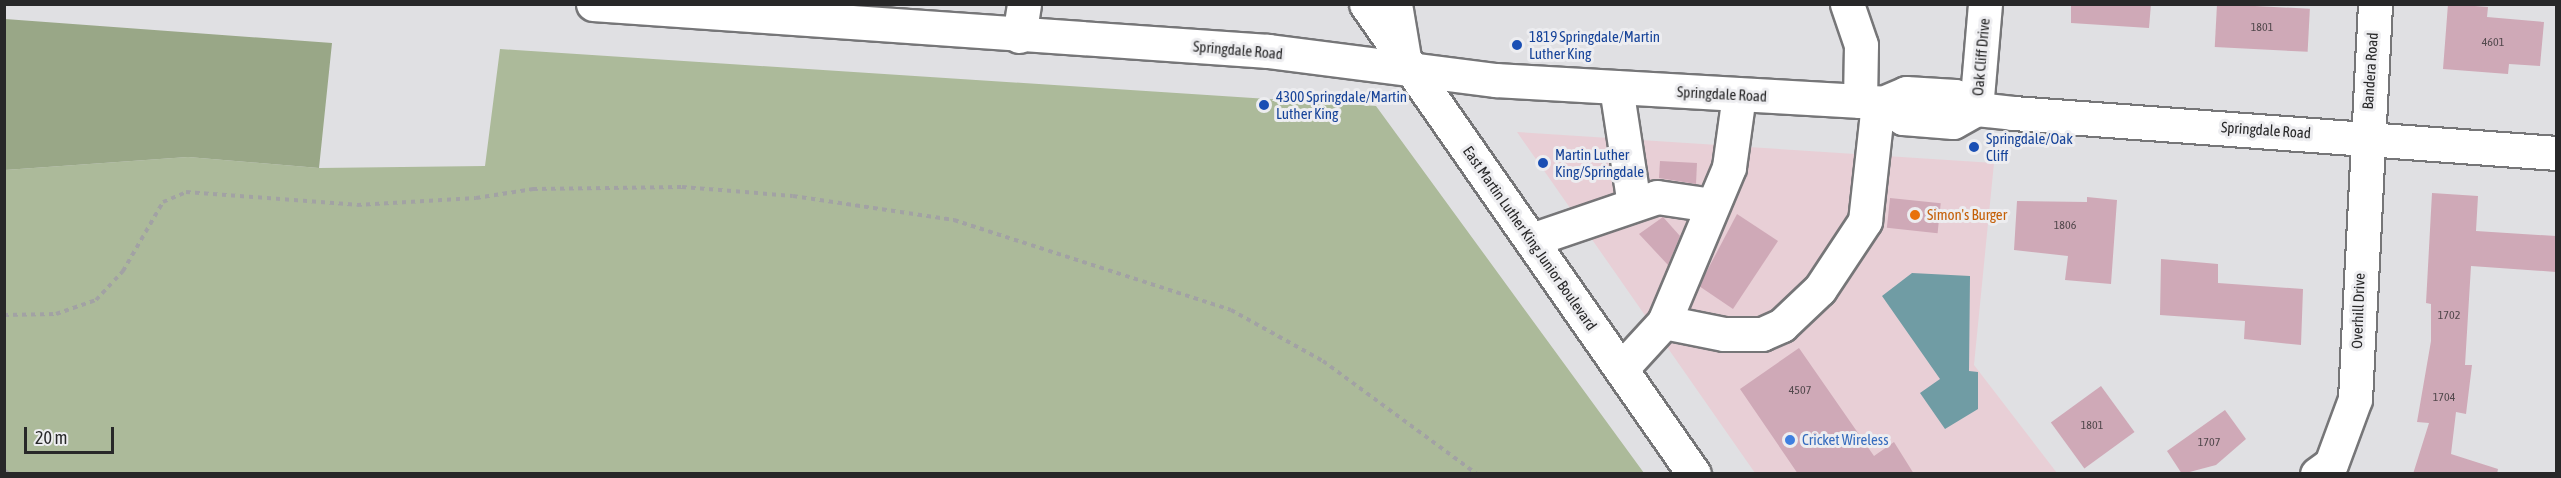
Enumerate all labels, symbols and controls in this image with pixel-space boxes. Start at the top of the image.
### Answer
street label: Oak Cliff Drive [1969,17,1993,97]
house number: 1801 [2251,21,2273,35]
place label: 1819 Springdale/Martin Luther King [1529,27,1660,62]
street label: Bandera Road [2358,32,2382,110]
house number: 4601 [2482,36,2504,50]
street label: Springdale Road [1192,37,1284,63]
marker: 1819 Springdale/Martin Luther King [1510,38,1524,52]
street label: Springdale Road [1677,83,1767,105]
place label: 4300 Springdale/Martin Luther King [1276,87,1407,122]
marker: 4300 Springdale/Martin Luther King [1257,98,1271,112]
street label: Springdale Road [2220,118,2312,142]
place label: Springdale/Oak Cliff [1986,129,2073,164]
marker: Springdale/Oak Cliff [1967,140,1981,154]
street label: East Martin Luther King Junior Boulevard [1459,142,1601,334]
place label: Martin Luther King/Springdale [1555,145,1644,180]
marker: Martin Luther King/Springdale [1536,156,1550,170]
place label: Simon's Burger [1927,206,2007,224]
marker: Simon's Burger [1908,208,1922,222]
house number: 1806 [2054,219,2076,233]
street label: Overhill Drive [2348,273,2368,349]
house number: 1702 [2438,309,2460,323]
house number: 4507 [1789,384,1811,398]
house number: 1704 [2433,391,2455,405]
scale bar [27,415,117,453]
house number: 1801 [2081,419,2103,433]
text: 20 m [35,427,67,448]
place label: Cricket Wireless [1802,431,1888,449]
marker: Cricket Wireless [1783,433,1797,447]
house number: 1707 [2198,436,2220,450]

